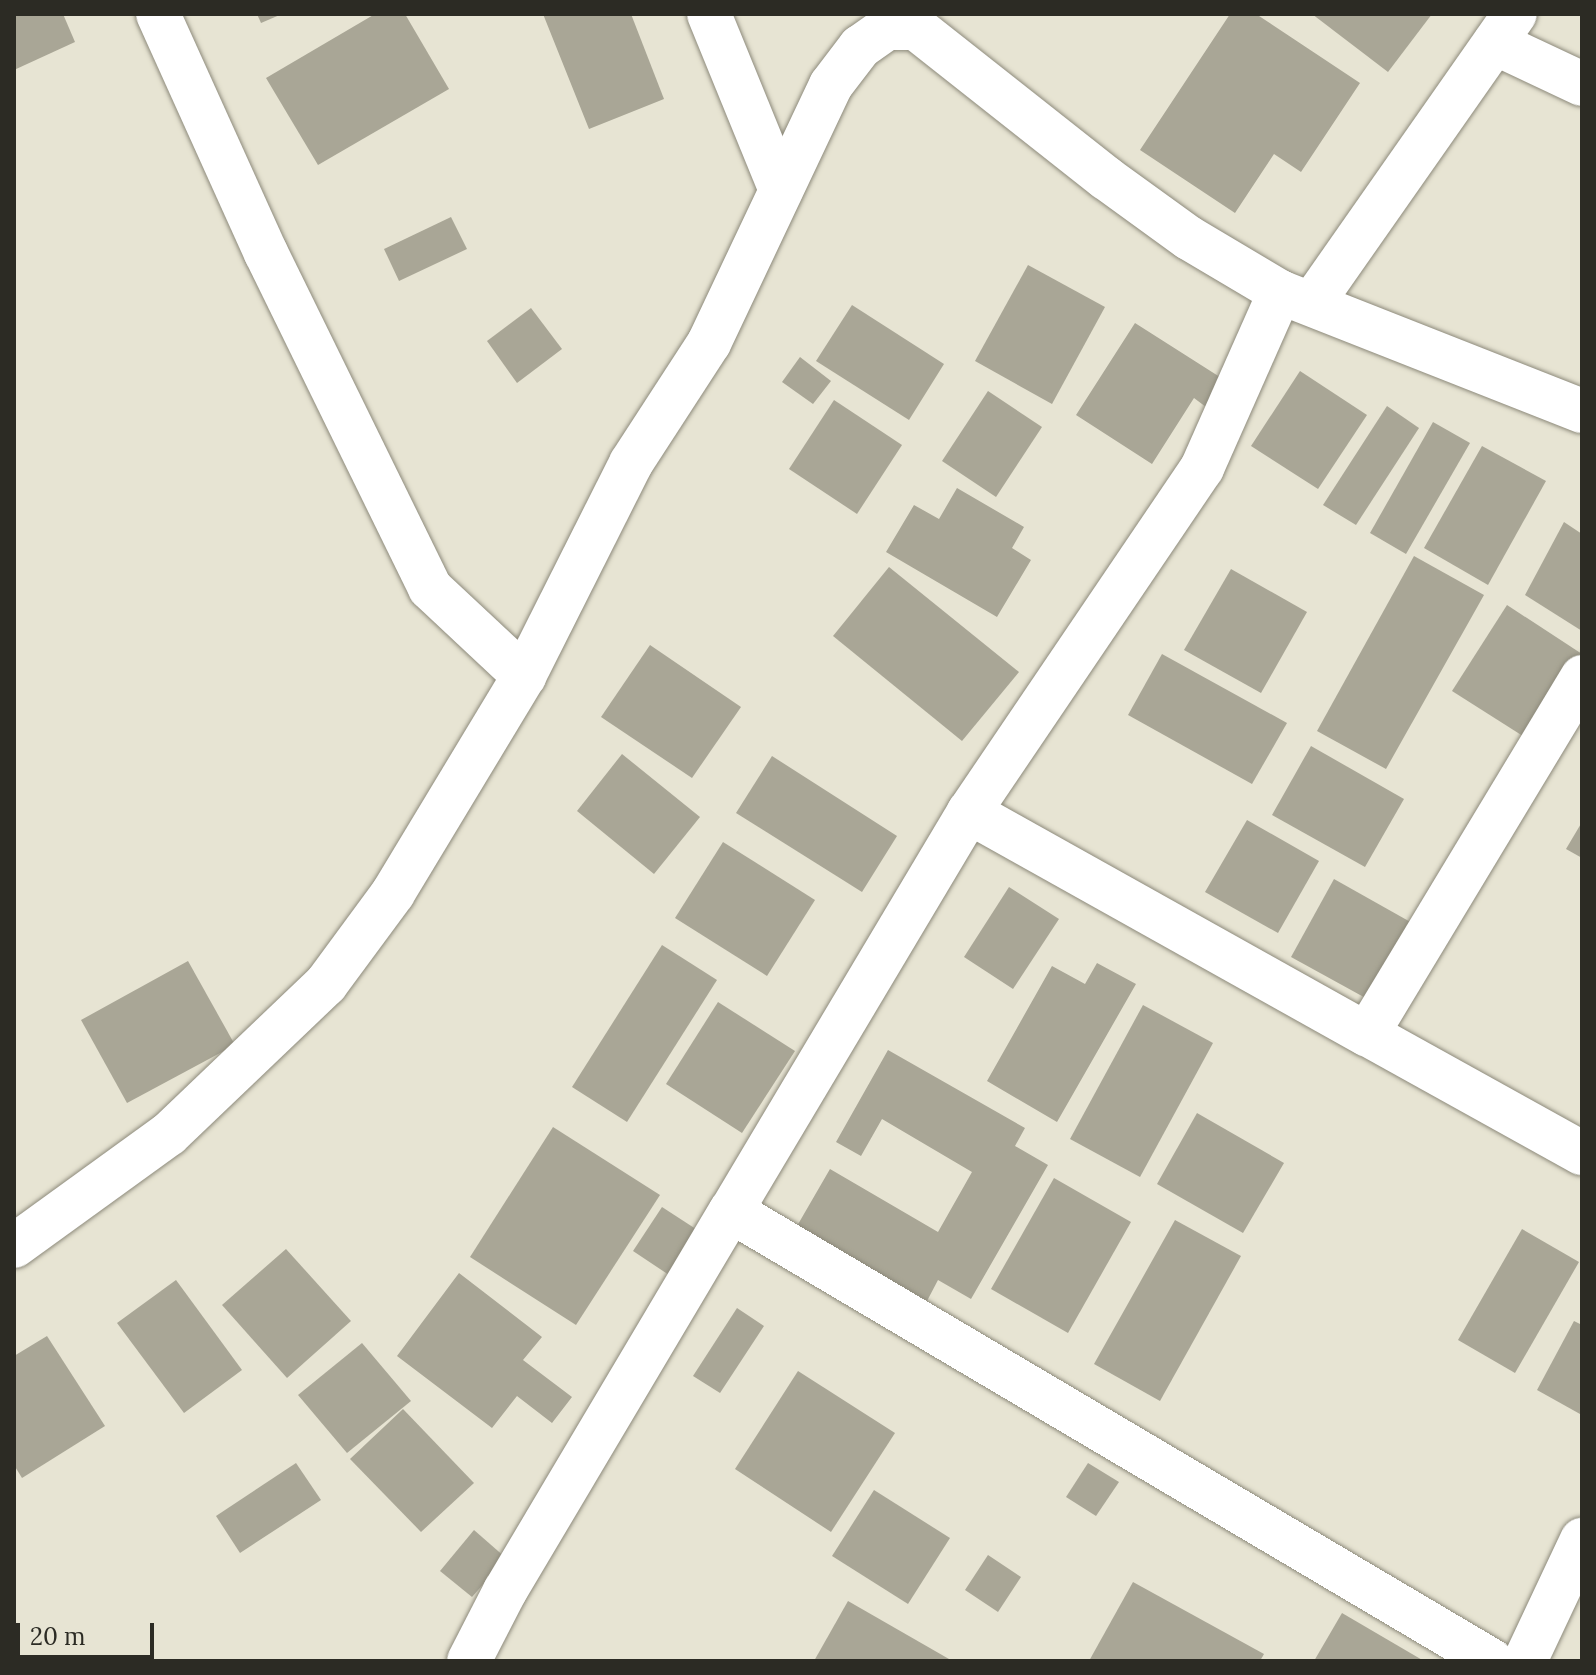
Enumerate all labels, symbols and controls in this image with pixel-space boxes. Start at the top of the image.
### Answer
scale bar [20,1607,158,1657]
text: 20 m [30,1621,86,1652]

